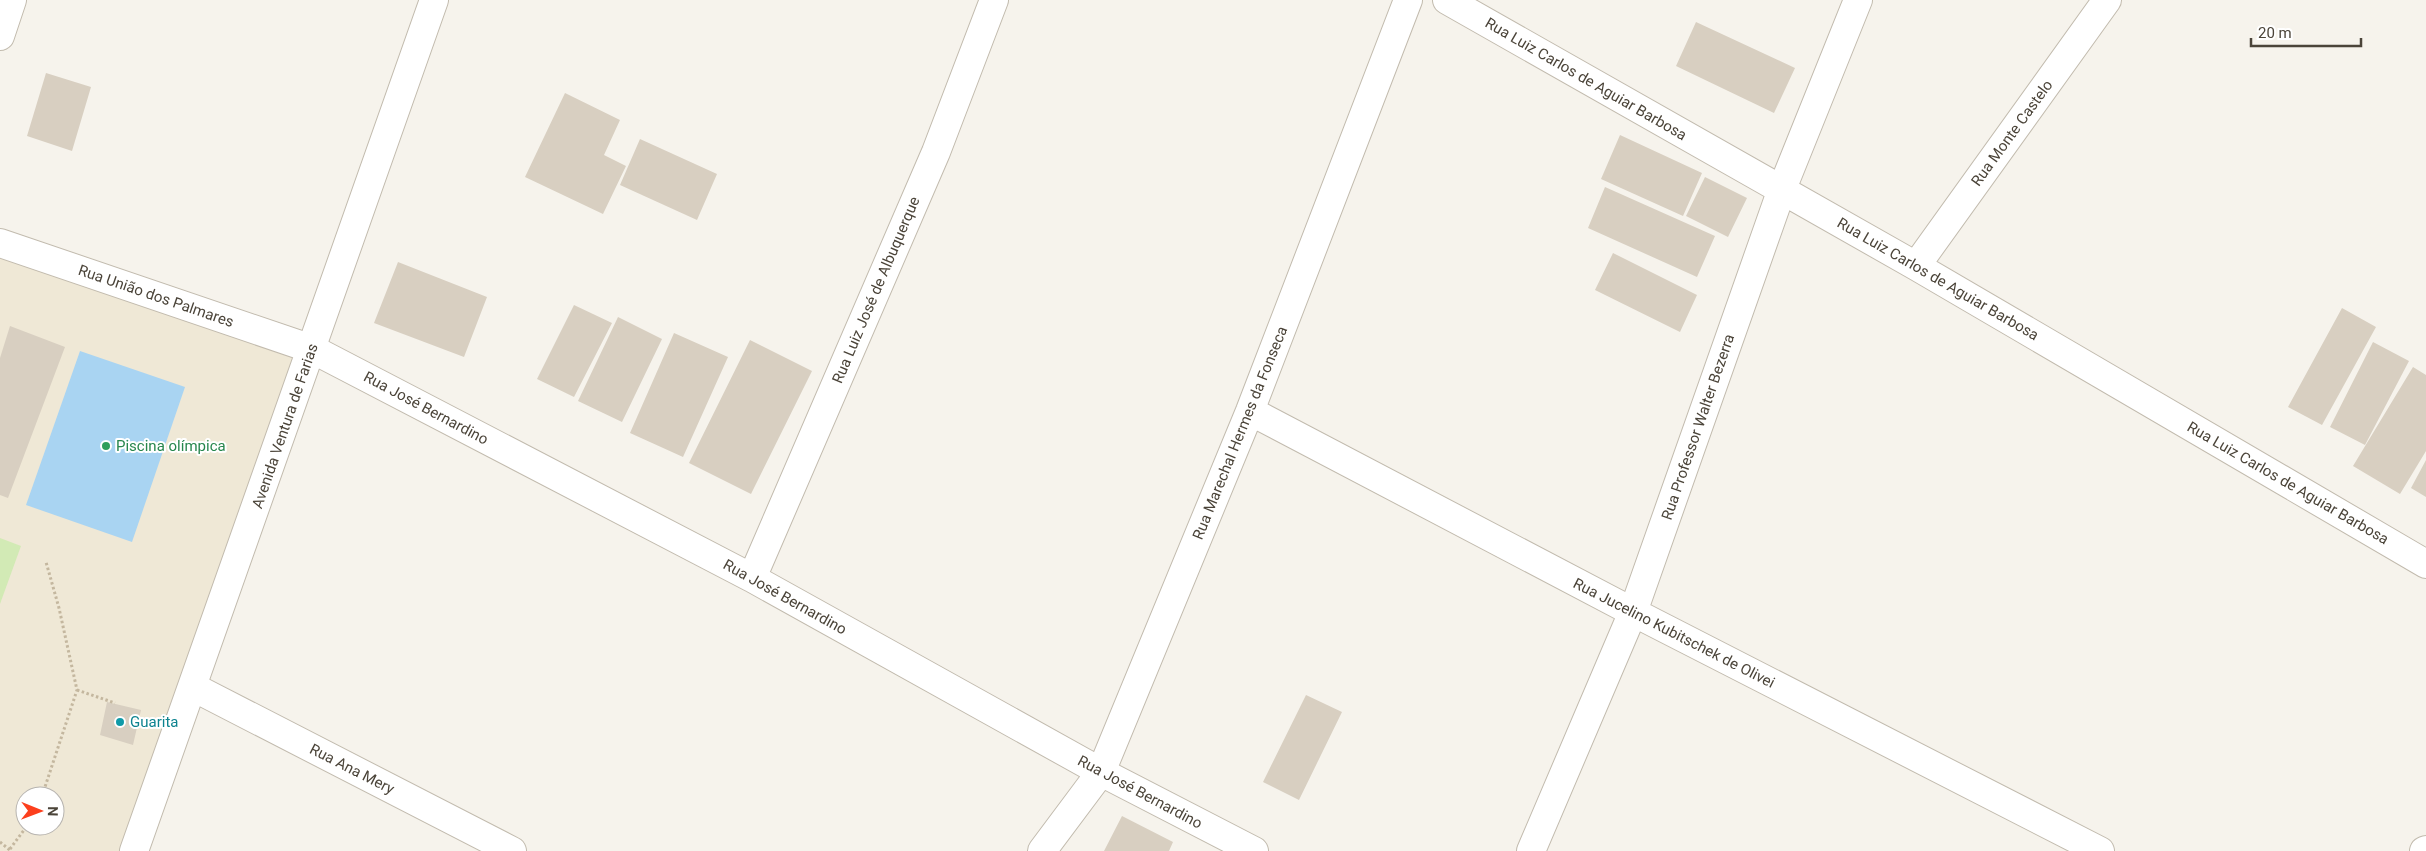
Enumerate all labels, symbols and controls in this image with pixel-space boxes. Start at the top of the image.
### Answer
street label: Rua Luiz Carlos de Aguiar Barbosa [1482,14,1690,144]
scale bar [2251,15,2361,47]
text: 20 m [2258,24,2292,42]
street label: Rua Monte Castelo [1968,76,2056,190]
street label: Rua Luiz José de Albuquerque [828,194,924,386]
street label: Rua Luiz Carlos de Aguiar Barbosa [1834,214,2042,344]
street label: Rua União dos Palmares [76,261,236,331]
street label: Rua Marechal Hermes da Fonseca [1189,324,1291,542]
street label: Rua Professor Walter Bezerra [1658,332,1738,522]
street label: Avenida Ventura de Farias [248,341,322,511]
street label: Rua José Bernardino [361,368,491,448]
street label: Rua Luiz Carlos de Aguiar Barbosa [2184,418,2392,548]
place label: Piscina olímpica [116,437,226,455]
marker: Piscina olímpica [100,440,112,452]
street label: Rua José Bernardino [720,556,850,638]
street label: Rua Jucelino Kubitschek de Olivei [1570,574,1778,692]
place label: Guarita [130,713,178,731]
marker: Guarita [114,716,126,728]
street label: Rua Ana Mery [307,740,397,798]
street label: Rua José Bernardino [1075,752,1205,832]
north arrow [15,786,65,836]
text: N [45,806,61,816]

